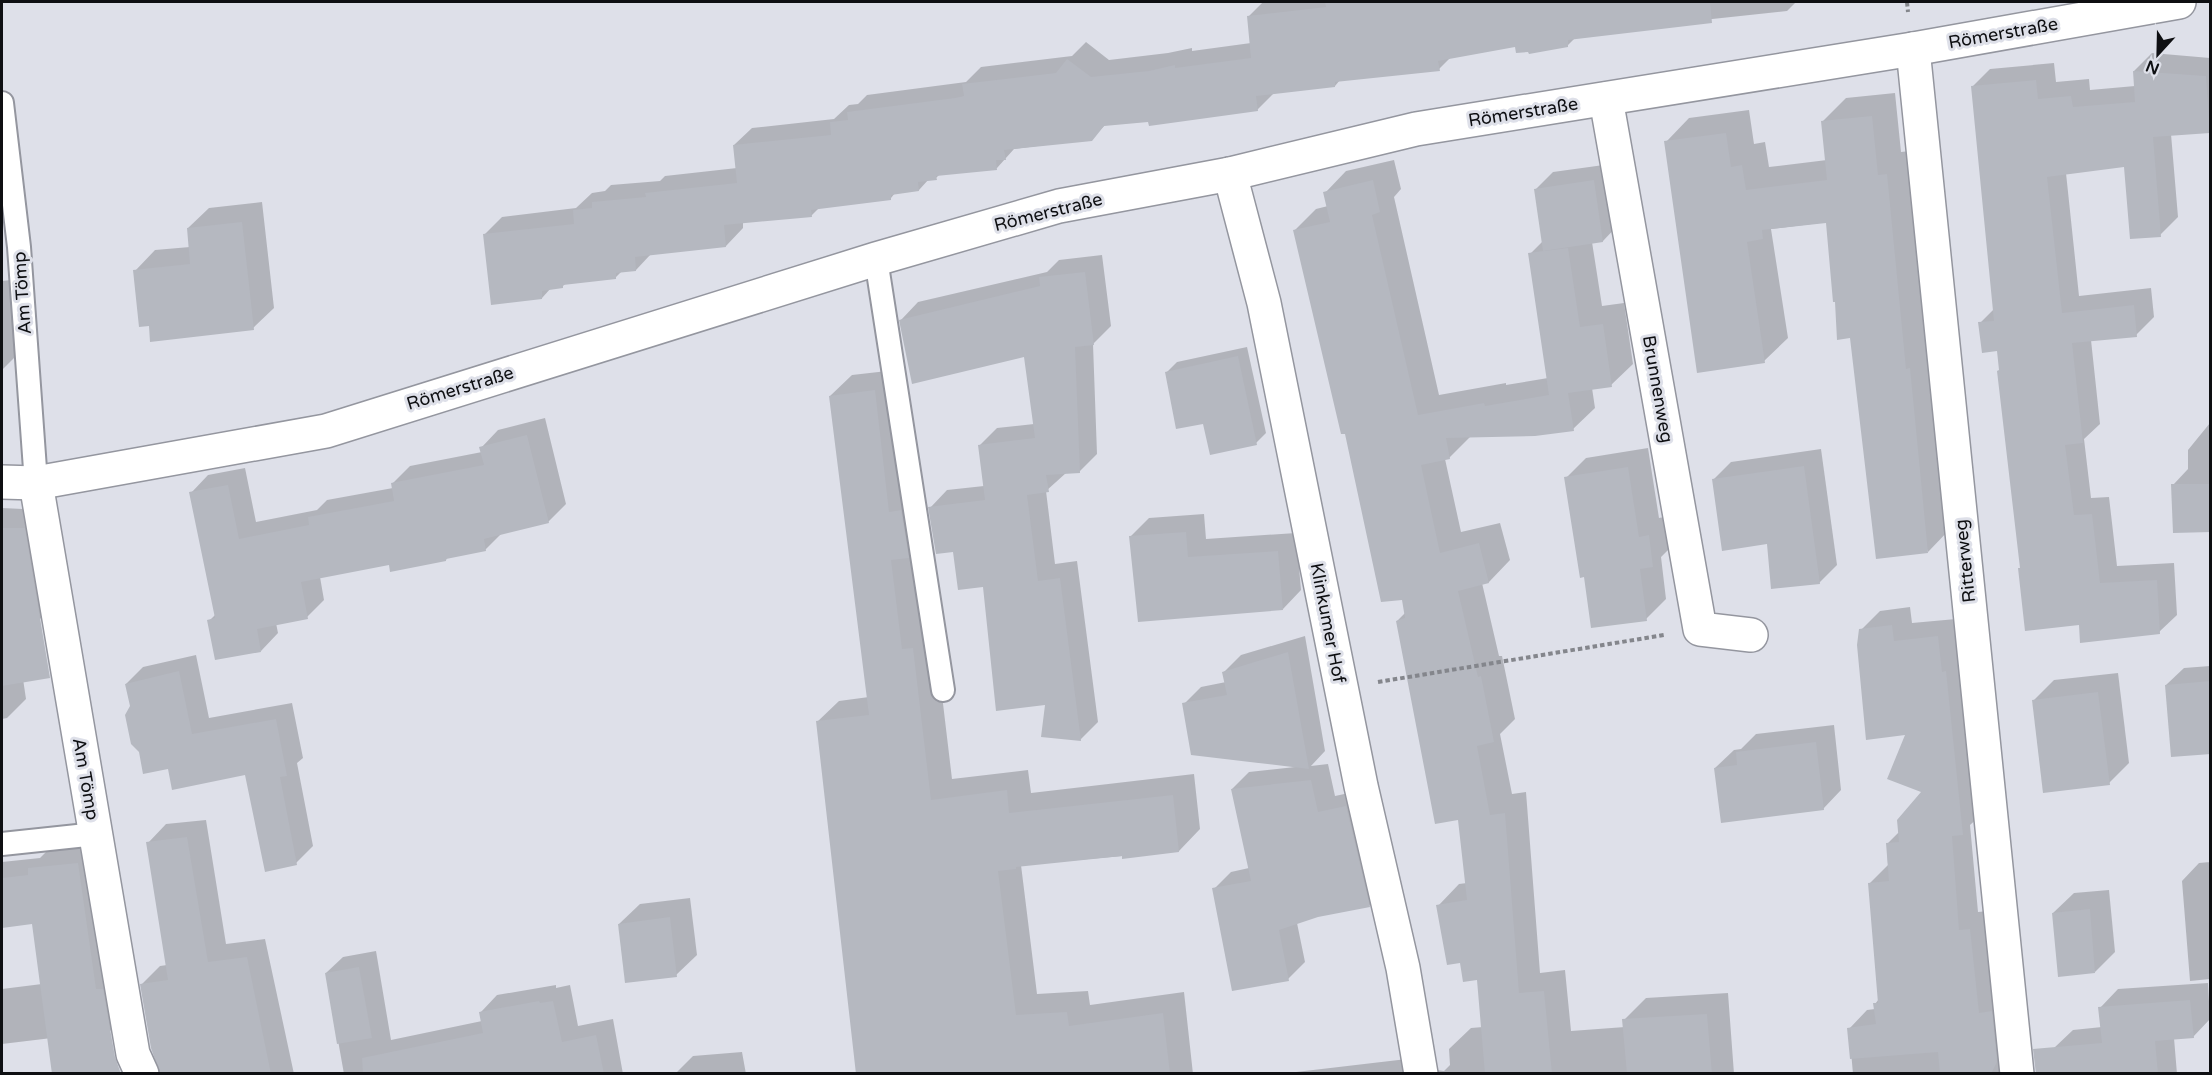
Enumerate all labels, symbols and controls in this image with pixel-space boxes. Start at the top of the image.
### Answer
street label: Römerstraße [1946,13,2060,53]
north arrow [2128,24,2188,84]
text: N [2143,55,2162,79]
street label: Römerstraße [1466,92,1580,132]
street label: Römerstraße [992,188,1104,236]
street label: Am Tömp [8,251,36,335]
street label: Brunnenweg [1638,334,1678,444]
street label: Römerstraße [404,361,516,415]
street label: Ritterweg [1950,518,1980,604]
street label: Klinkumer Hof [1306,561,1350,685]
street label: Am Tömp [68,736,104,822]

